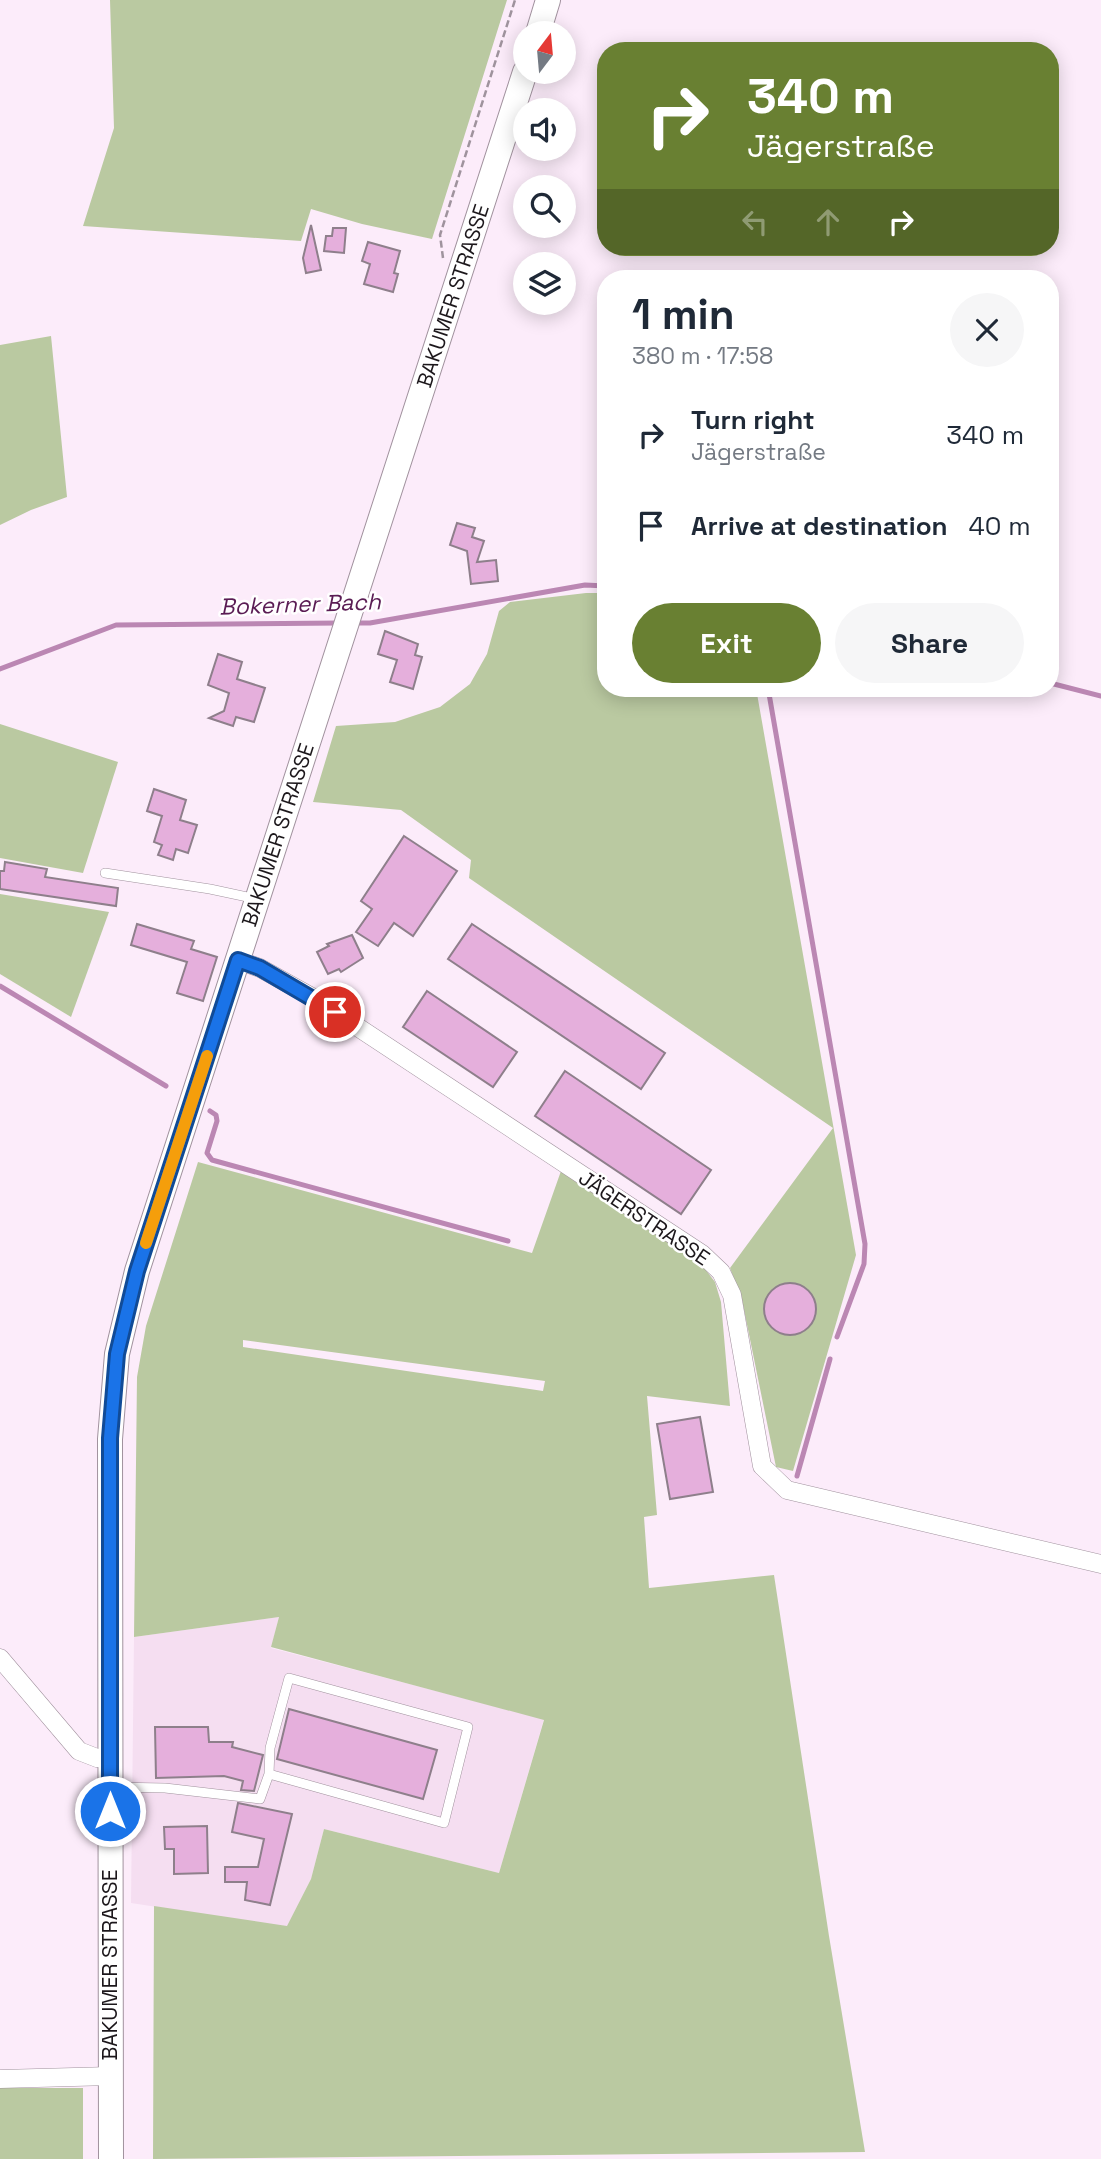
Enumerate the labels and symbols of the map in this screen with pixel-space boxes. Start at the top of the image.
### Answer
north arrow [513,21,576,84]
street label: BAKUMER STRASSE [410,201,495,391]
water label: Bokerner Bach [219,586,382,622]
street label: BAKUMER STRASSE [235,740,320,930]
pin [305,982,365,1042]
street label: JÄGERSTRASSE [574,1164,715,1271]
position arrow [73,1774,147,1848]
street label: BAKUMER STRASSE [96,1869,123,2061]

